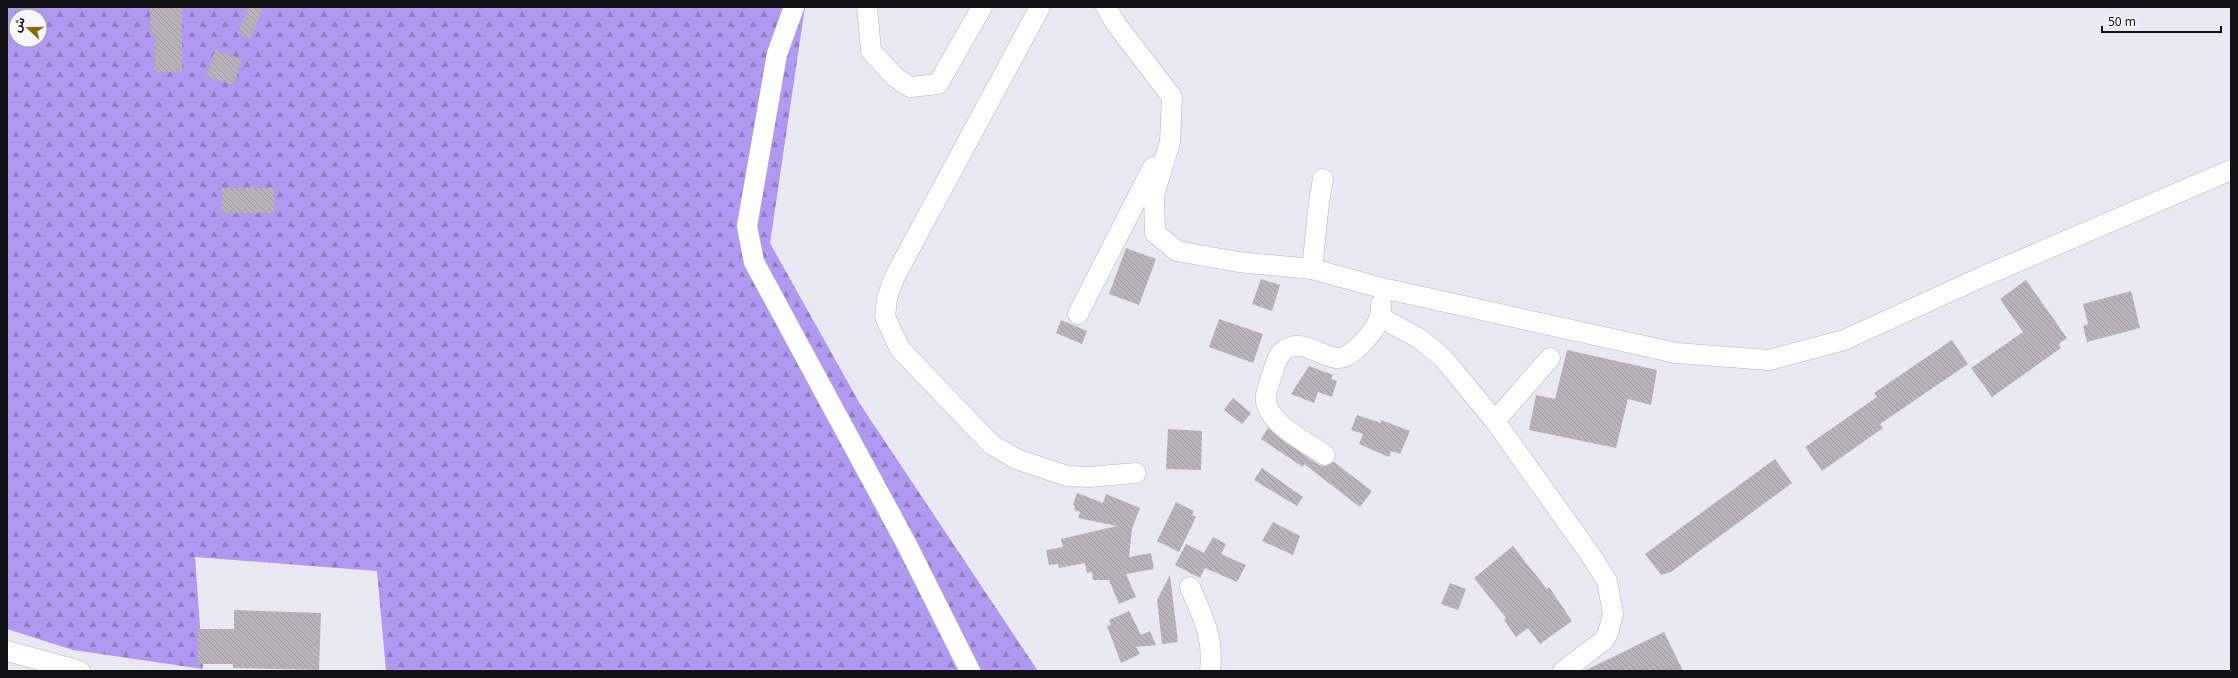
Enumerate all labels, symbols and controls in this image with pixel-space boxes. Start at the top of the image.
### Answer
north arrow [8,8,48,48]
scale bar [2102,8,2221,34]
text: 50 m [2108,10,2136,35]
text: ش [6,13,33,36]

